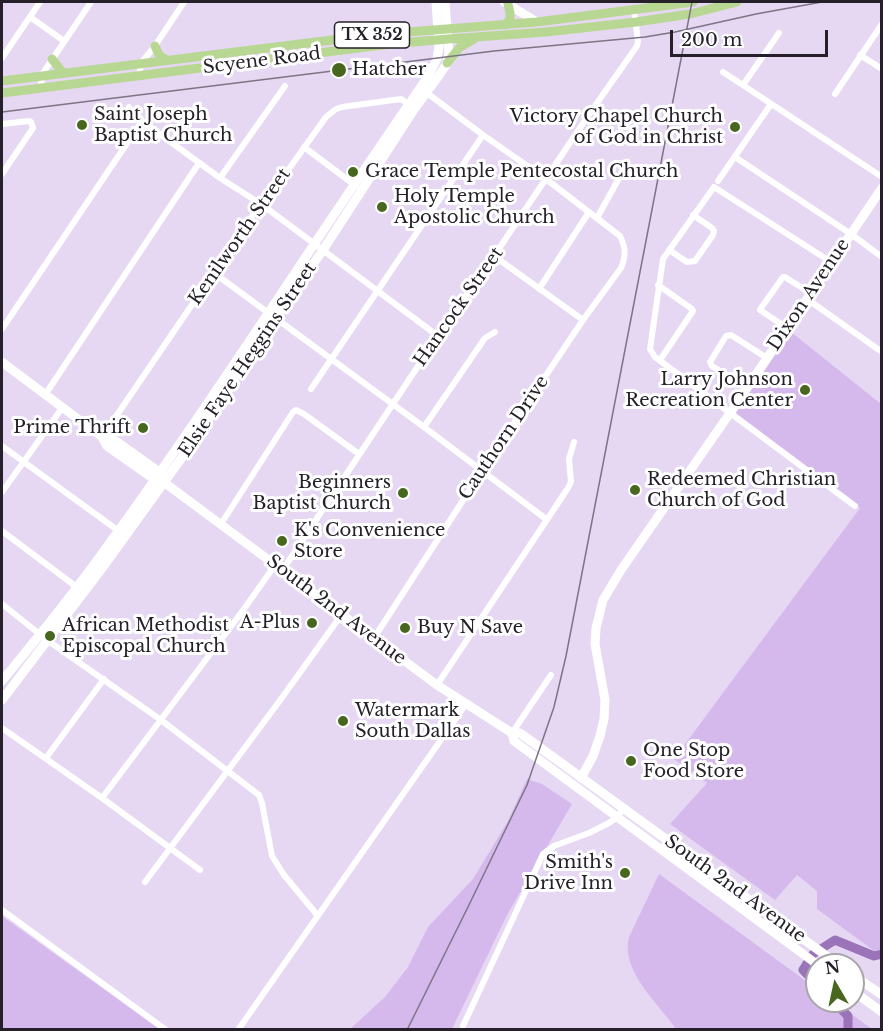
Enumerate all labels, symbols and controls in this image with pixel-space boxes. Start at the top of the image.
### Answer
scale bar [673,18,830,56]
road number: TX 352 [334,22,410,48]
text: 200 m [681,29,742,51]
street label: Scyene Road [202,43,322,79]
place label: Hatcher [352,59,426,81]
marker: Hatcher [330,61,348,79]
place label: Saint Joseph Baptist Church [94,104,232,146]
place label: Victory Chapel Church of God in Christ [510,106,723,148]
marker: Saint Joseph Baptist Church [75,118,89,132]
marker: Victory Chapel Church of God in Christ [728,120,742,134]
place label: Grace Temple Pentecostal Church [365,161,678,183]
street label: Kenilworth Street [185,164,295,310]
marker: Grace Temple Pentecostal Church [346,165,360,179]
place label: Holy Temple Apostolic Church [394,186,555,228]
marker: Holy Temple Apostolic Church [375,200,389,214]
street label: Dixon Avenue [764,235,854,355]
street label: Hancock Street [410,243,508,371]
street label: Elsie Faye Heggins Street [175,258,321,462]
place label: Larry Johnson Recreation Center [625,369,793,412]
street label: Cauthorn Drive [454,372,554,504]
marker: Larry Johnson Recreation Center [798,383,812,397]
place label: Prime Thrift [13,417,131,439]
marker: Prime Thrift [136,421,150,435]
place label: Redeemed Christian Church of God [647,469,836,512]
place label: Beginners Baptist Church [253,472,391,514]
marker: Redeemed Christian Church of God [628,483,642,497]
marker: Beginners Baptist Church [396,486,410,500]
place label: K's Convenience Store [294,520,445,562]
marker: K's Convenience Store [275,534,289,548]
street label: South 2nd Avenue [262,550,410,670]
place label: A-Plus [240,612,300,634]
place label: African Methodist Episcopal Church [62,615,229,658]
marker: A-Plus [305,616,319,630]
place label: Buy N Save [417,617,523,639]
marker: Buy N Save [398,621,412,635]
marker: African Methodist Episcopal Church [43,629,57,643]
place label: Watermark South Dallas [355,700,470,742]
marker: Watermark South Dallas [336,714,350,728]
place label: One Stop Food Store [643,740,744,783]
marker: One Stop Food Store [624,754,638,768]
street label: South 2nd Avenue [660,831,810,947]
place label: Smith's Drive Inn [524,852,613,894]
marker: Smith's Drive Inn [618,866,632,880]
north arrow [805,953,865,1013]
text: N [823,956,841,978]

